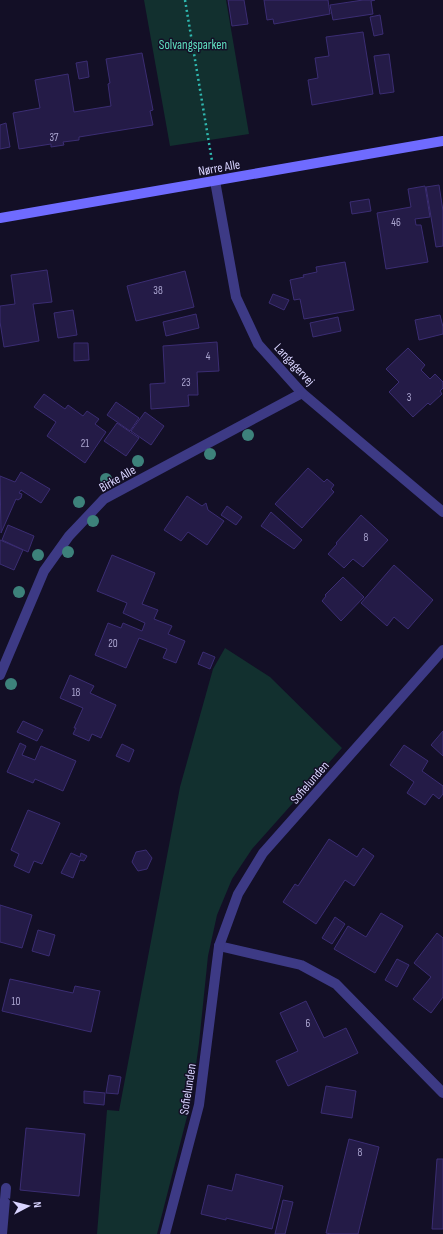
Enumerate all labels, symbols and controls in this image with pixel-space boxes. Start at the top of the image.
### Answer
park label: Solvangsparken [159,37,227,53]
house number: 37 [49,131,59,144]
street label: Nørre Alle [197,156,241,180]
house number: 46 [391,216,401,229]
house number: 38 [153,284,163,297]
street label: Langagervej [271,340,318,389]
house number: 4 [206,350,211,363]
house number: 23 [181,376,191,389]
house number: 3 [407,391,412,404]
house number: 21 [81,437,89,450]
street label: Birke Alle [96,462,139,496]
house number: 8 [364,531,369,544]
house number: 20 [108,637,118,650]
house number: 18 [72,686,81,699]
street label: Sofielunden [287,758,333,807]
house number: 10 [12,995,20,1008]
house number: 6 [306,1017,311,1030]
street label: Sofielunden [176,1062,200,1116]
house number: 8 [358,1146,363,1159]
north arrow [8,1186,48,1226]
text: N [31,1201,44,1209]

